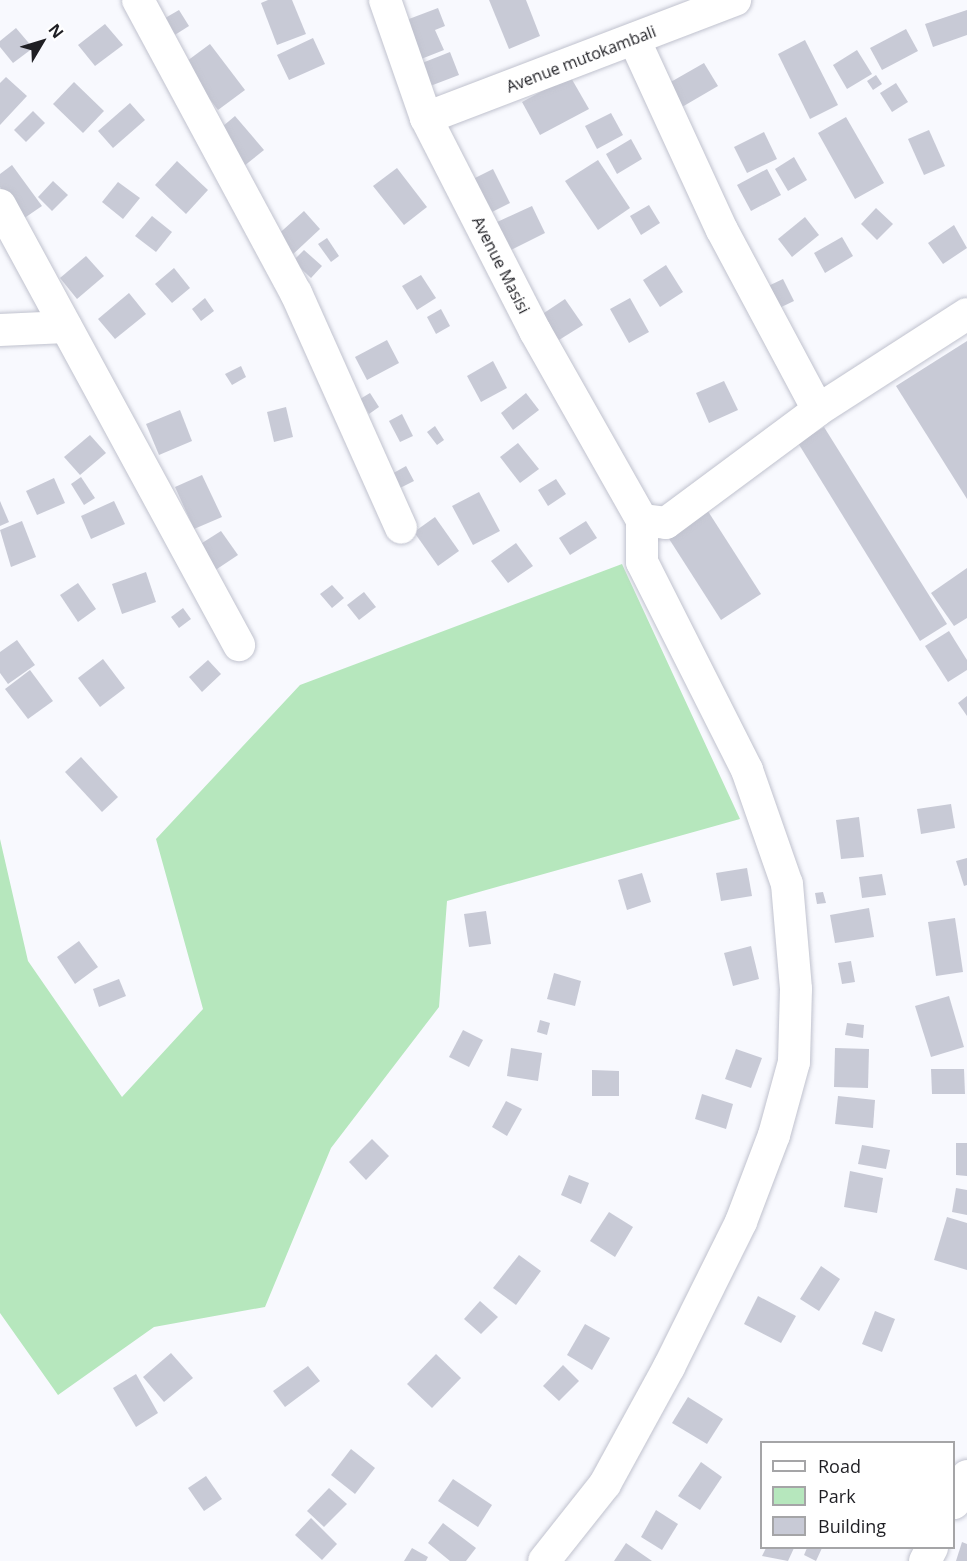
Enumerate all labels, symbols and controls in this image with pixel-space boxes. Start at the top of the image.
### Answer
north arrow [12,12,72,72]
text: N [44,19,69,43]
street label: Avenue mutokambali [503,22,659,96]
street label: Avenue Masisi [468,213,534,317]
legend [760,1441,955,1549]
text: Road [818,1454,861,1478]
text: Park [818,1484,856,1508]
text: Building [818,1514,886,1538]

